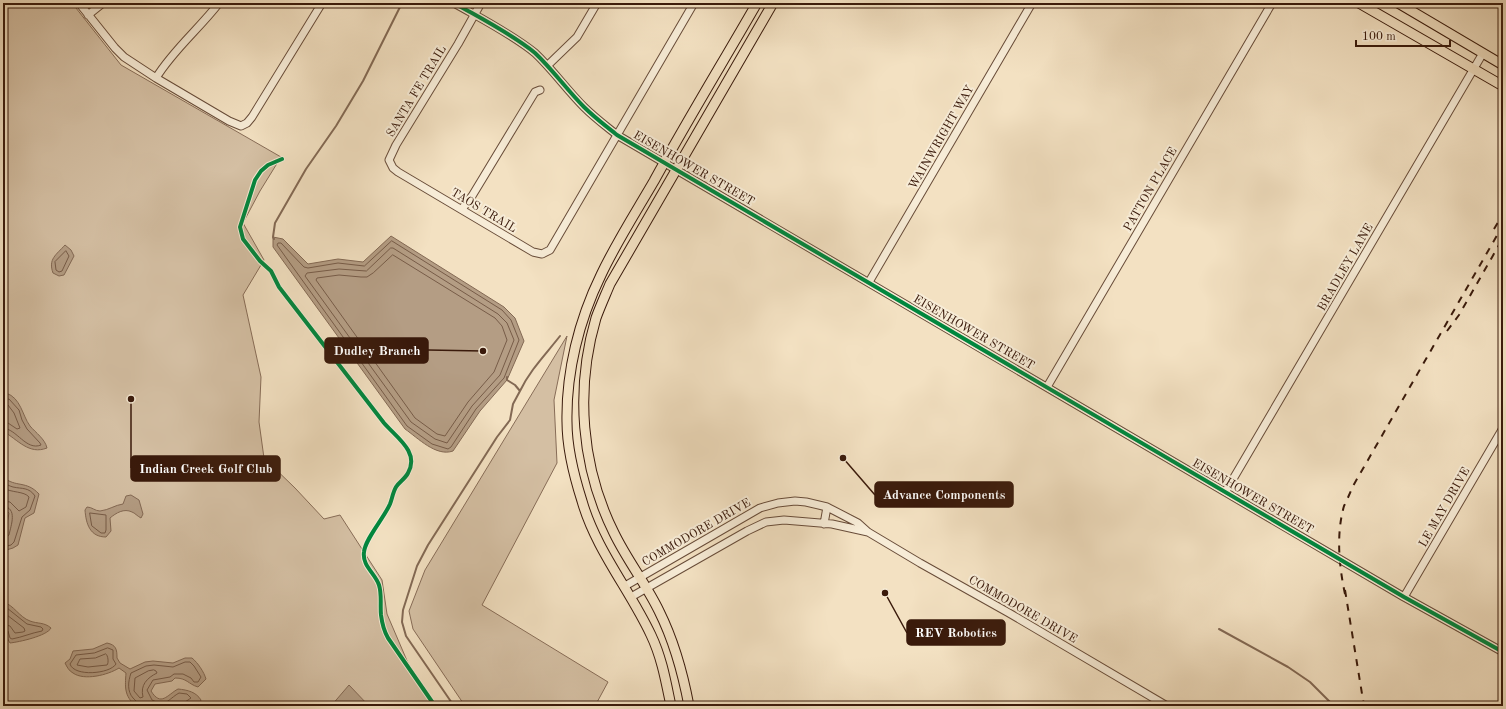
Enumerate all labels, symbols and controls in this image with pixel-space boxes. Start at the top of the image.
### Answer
scale bar [1356,22,1450,48]
text: 100 m [1362,31,1396,43]
street label: SANTA FE TRAIL [385,44,449,139]
street label: WAINWRIGHT WAY [907,83,977,192]
street label: EISENHOWER STREET [631,129,756,208]
street label: PATTON PLACE [1122,146,1180,233]
street label: TAOS TRAIL [448,187,519,235]
street label: BRADLEY LANE [1316,222,1376,313]
street label: EISENHOWER STREET [911,293,1036,372]
callout: Dudley Branch [325,338,428,363]
text: Dudley Branch [333,345,421,358]
callout: Indian Creek Golf Club [131,456,280,481]
street label: EISENHOWER STREET [1190,457,1315,536]
text: Indian Creek Golf Club [139,463,273,476]
street label: LE MAY DRIVE [1417,466,1473,549]
callout: Advance Components [875,482,1013,507]
text: Advance Components [883,489,1006,502]
street label: COMMODORE DRIVE [640,497,753,569]
street label: COMMODORE DRIVE [966,574,1079,646]
callout: REV Robotics [907,620,1005,645]
text: REV Robotics [915,627,997,640]

